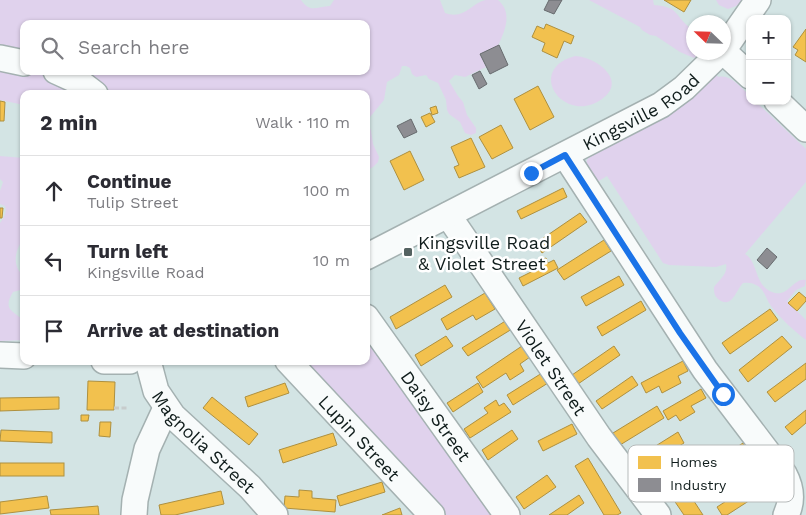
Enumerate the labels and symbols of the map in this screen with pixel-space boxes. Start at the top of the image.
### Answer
north arrow [686,15,731,60]
street label: Kingsville Road [579,69,703,154]
route end [520,162,543,185]
place label: Kingsville Road & Violet Street [418,232,550,274]
marker: Kingsville Road & Violet Street [402,246,414,258]
street label: Violet Street [512,315,592,419]
street label: Daisy Street [397,366,476,465]
route start [712,383,735,406]
street label: Magnolia Street [148,386,260,498]
street label: Lupin Street [315,391,405,485]
legend [628,445,794,502]
text: Homes [670,454,717,470]
text: Industry [670,477,727,493]

